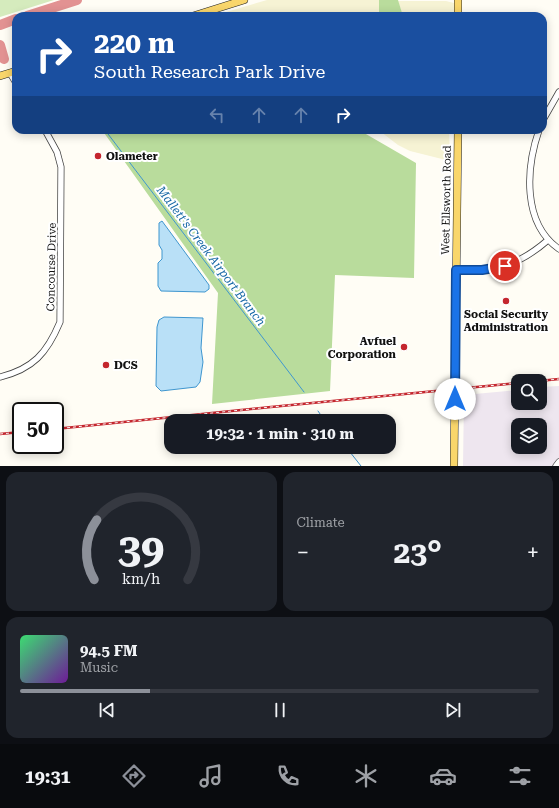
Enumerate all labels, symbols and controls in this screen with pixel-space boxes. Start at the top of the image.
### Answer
text: 220 m [94,27,175,60]
icon: right [28,28,80,80]
text: South Research Park Drive [94,61,325,82]
icon: left [206,104,228,126]
icon: ahead [248,104,270,126]
icon: ahead [290,104,312,126]
icon: right [332,104,354,126]
street label: West Ellsworth Road [439,145,454,255]
place label: Olameter [106,150,158,163]
marker: Olameter [93,151,103,161]
water label: Mallett's Creek Airport Branch [153,183,268,329]
street label: Concourse Drive [44,223,59,312]
pin [488,249,522,283]
icon: arrive [494,255,516,277]
marker: Social Security Administration [501,296,511,306]
place label: Social Security Administration [464,308,549,334]
place label: Avfuel Corporation [328,335,397,361]
marker: Avfuel Corporation [399,342,409,352]
place label: DCS [114,359,138,372]
marker: DCS [101,360,111,370]
map controls [511,374,547,454]
button: search [511,374,547,410]
position arrow [434,378,476,420]
speed limit sign: 50 [12,402,64,454]
button: layers [511,418,547,454]
text: 19:32 · 1 min · 310 m [206,425,354,443]
text: Climate [297,515,345,530]
text: 39 [118,523,165,572]
text: 23° [393,535,442,570]
text: − [297,540,309,565]
text: + [527,540,539,565]
text: km/h [122,570,160,586]
text: 94.5 FM [80,642,137,660]
text: Music [80,660,118,675]
icon: previous [96,699,118,721]
icon: pause [269,699,291,721]
icon: next [442,699,464,721]
icon: directions [120,762,148,790]
icon: music [197,762,225,790]
icon: phone [274,762,302,790]
icon: climate [352,762,380,790]
icon: car [429,762,457,790]
icon: filters [506,762,534,790]
text: 19:31 [25,766,71,787]

